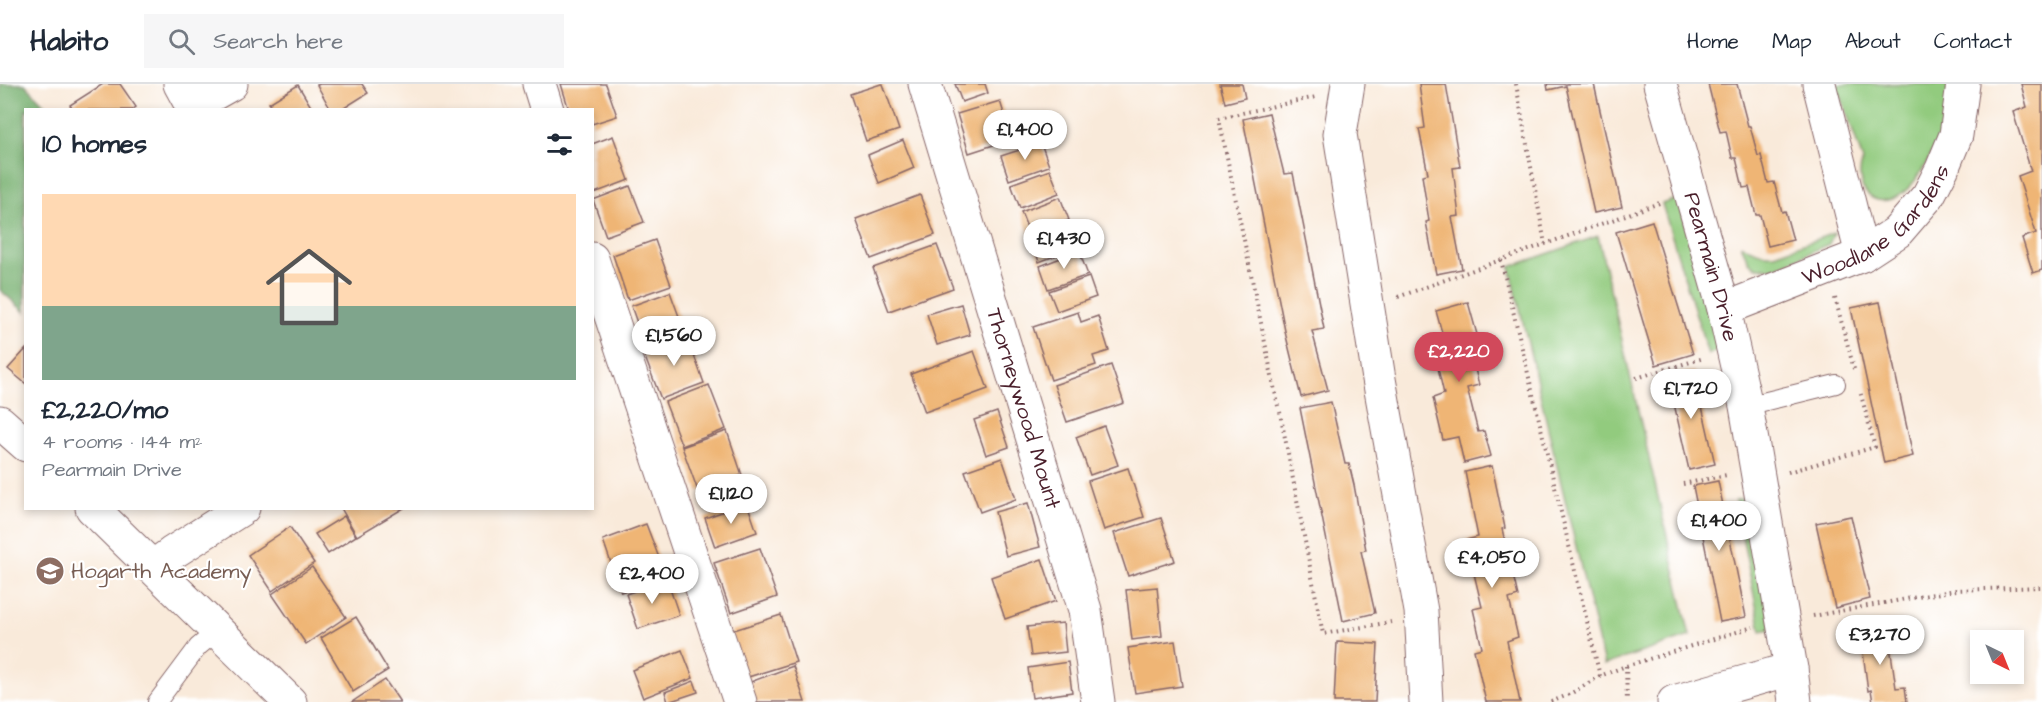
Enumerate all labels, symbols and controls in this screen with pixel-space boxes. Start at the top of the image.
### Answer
search box [144,14,564,68]
text: Habito [30,22,108,61]
icon: search [165,25,198,58]
text: Search here [213,26,343,57]
text: Home [1687,27,1739,56]
text: Map [1772,27,1812,56]
text: About [1845,27,1901,56]
text: Contact [1934,27,2012,56]
pin: £1,400 [976,110,1074,161]
text: £1,400 [997,115,1053,143]
text: 10 homes [42,126,147,162]
icon: filters [543,128,576,161]
street label: Woodlane Gardens [1797,159,1957,293]
street label: Pearmain Drive [1676,189,1746,345]
pin: £1,430 [1015,219,1113,270]
text: £1,430 [1037,224,1091,252]
icon: home [255,233,363,341]
street label: Thorneywood Mount [978,304,1069,513]
pin: £1,560 [625,316,723,367]
text: £1,560 [646,321,702,349]
pin: £2,220 [1410,332,1508,383]
text: £2,220 [1428,337,1490,365]
pin: £1,720 [1642,369,1740,420]
text: £1,720 [1664,374,1718,402]
text: £2,220/mo [42,392,168,428]
text: 4 rooms · 144 m² [42,428,202,456]
text: Pearmain Drive [42,456,182,484]
pin: £1,120 [682,474,780,525]
text: £1,120 [709,479,753,507]
pin: £1,400 [1670,501,1768,552]
text: £1,400 [1691,506,1747,534]
pin: £4,050 [1443,538,1541,589]
text: £4,050 [1458,543,1526,571]
pin: £2,400 [603,554,701,605]
school or university icon: Hogarth Academy [34,555,66,587]
place label: Hogarth Academy [71,556,252,588]
text: £2,400 [620,559,684,587]
pin: £3,270 [1831,615,1929,666]
text: £3,270 [1850,620,1910,648]
north arrow [1970,630,2024,684]
map controls [1970,630,2024,684]

